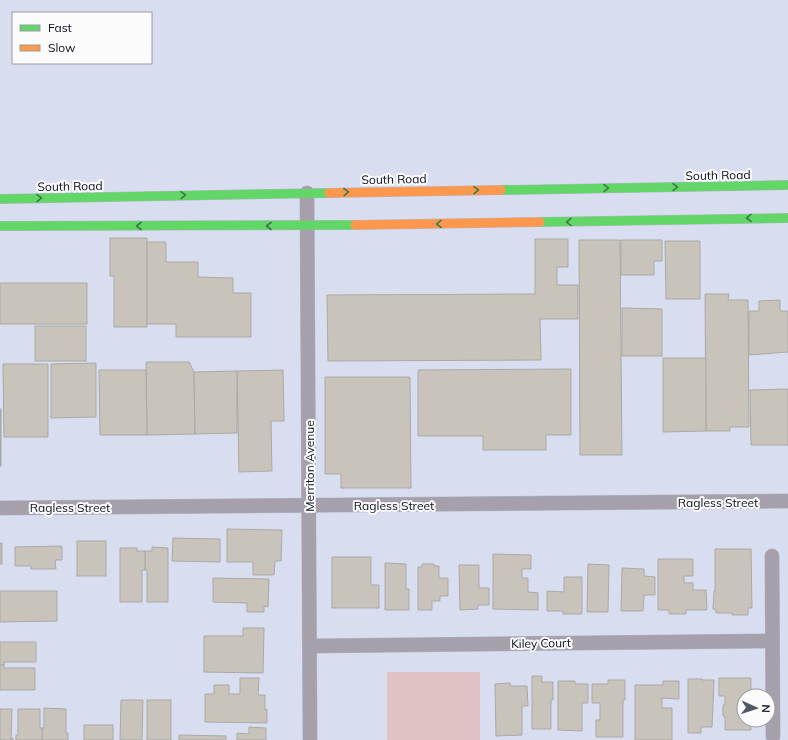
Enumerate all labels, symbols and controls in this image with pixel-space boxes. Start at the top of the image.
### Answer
legend [12,12,152,64]
text: Fast [48,20,72,35]
text: Slow [48,40,76,55]
street label: South Road [685,167,751,183]
street label: South Road [361,171,427,187]
street label: South Road [37,178,103,194]
one-way arrow [672,183,678,191]
one-way arrow [603,184,609,192]
one-way arrow [473,186,479,194]
one-way arrow [343,188,349,196]
one-way arrow [180,191,186,199]
one-way arrow [36,194,42,202]
one-way arrow [746,214,752,223]
one-way arrow [566,218,572,226]
one-way arrow [436,220,442,228]
one-way arrow [136,222,142,230]
one-way arrow [266,222,272,230]
street label: Merriton Avenue [302,420,317,512]
street label: Ragless Street [678,495,758,510]
street label: Ragless Street [354,498,434,513]
street label: Ragless Street [30,500,110,515]
street label: Kiley Court [511,635,571,651]
north arrow [736,688,776,728]
text: N [759,704,773,713]

